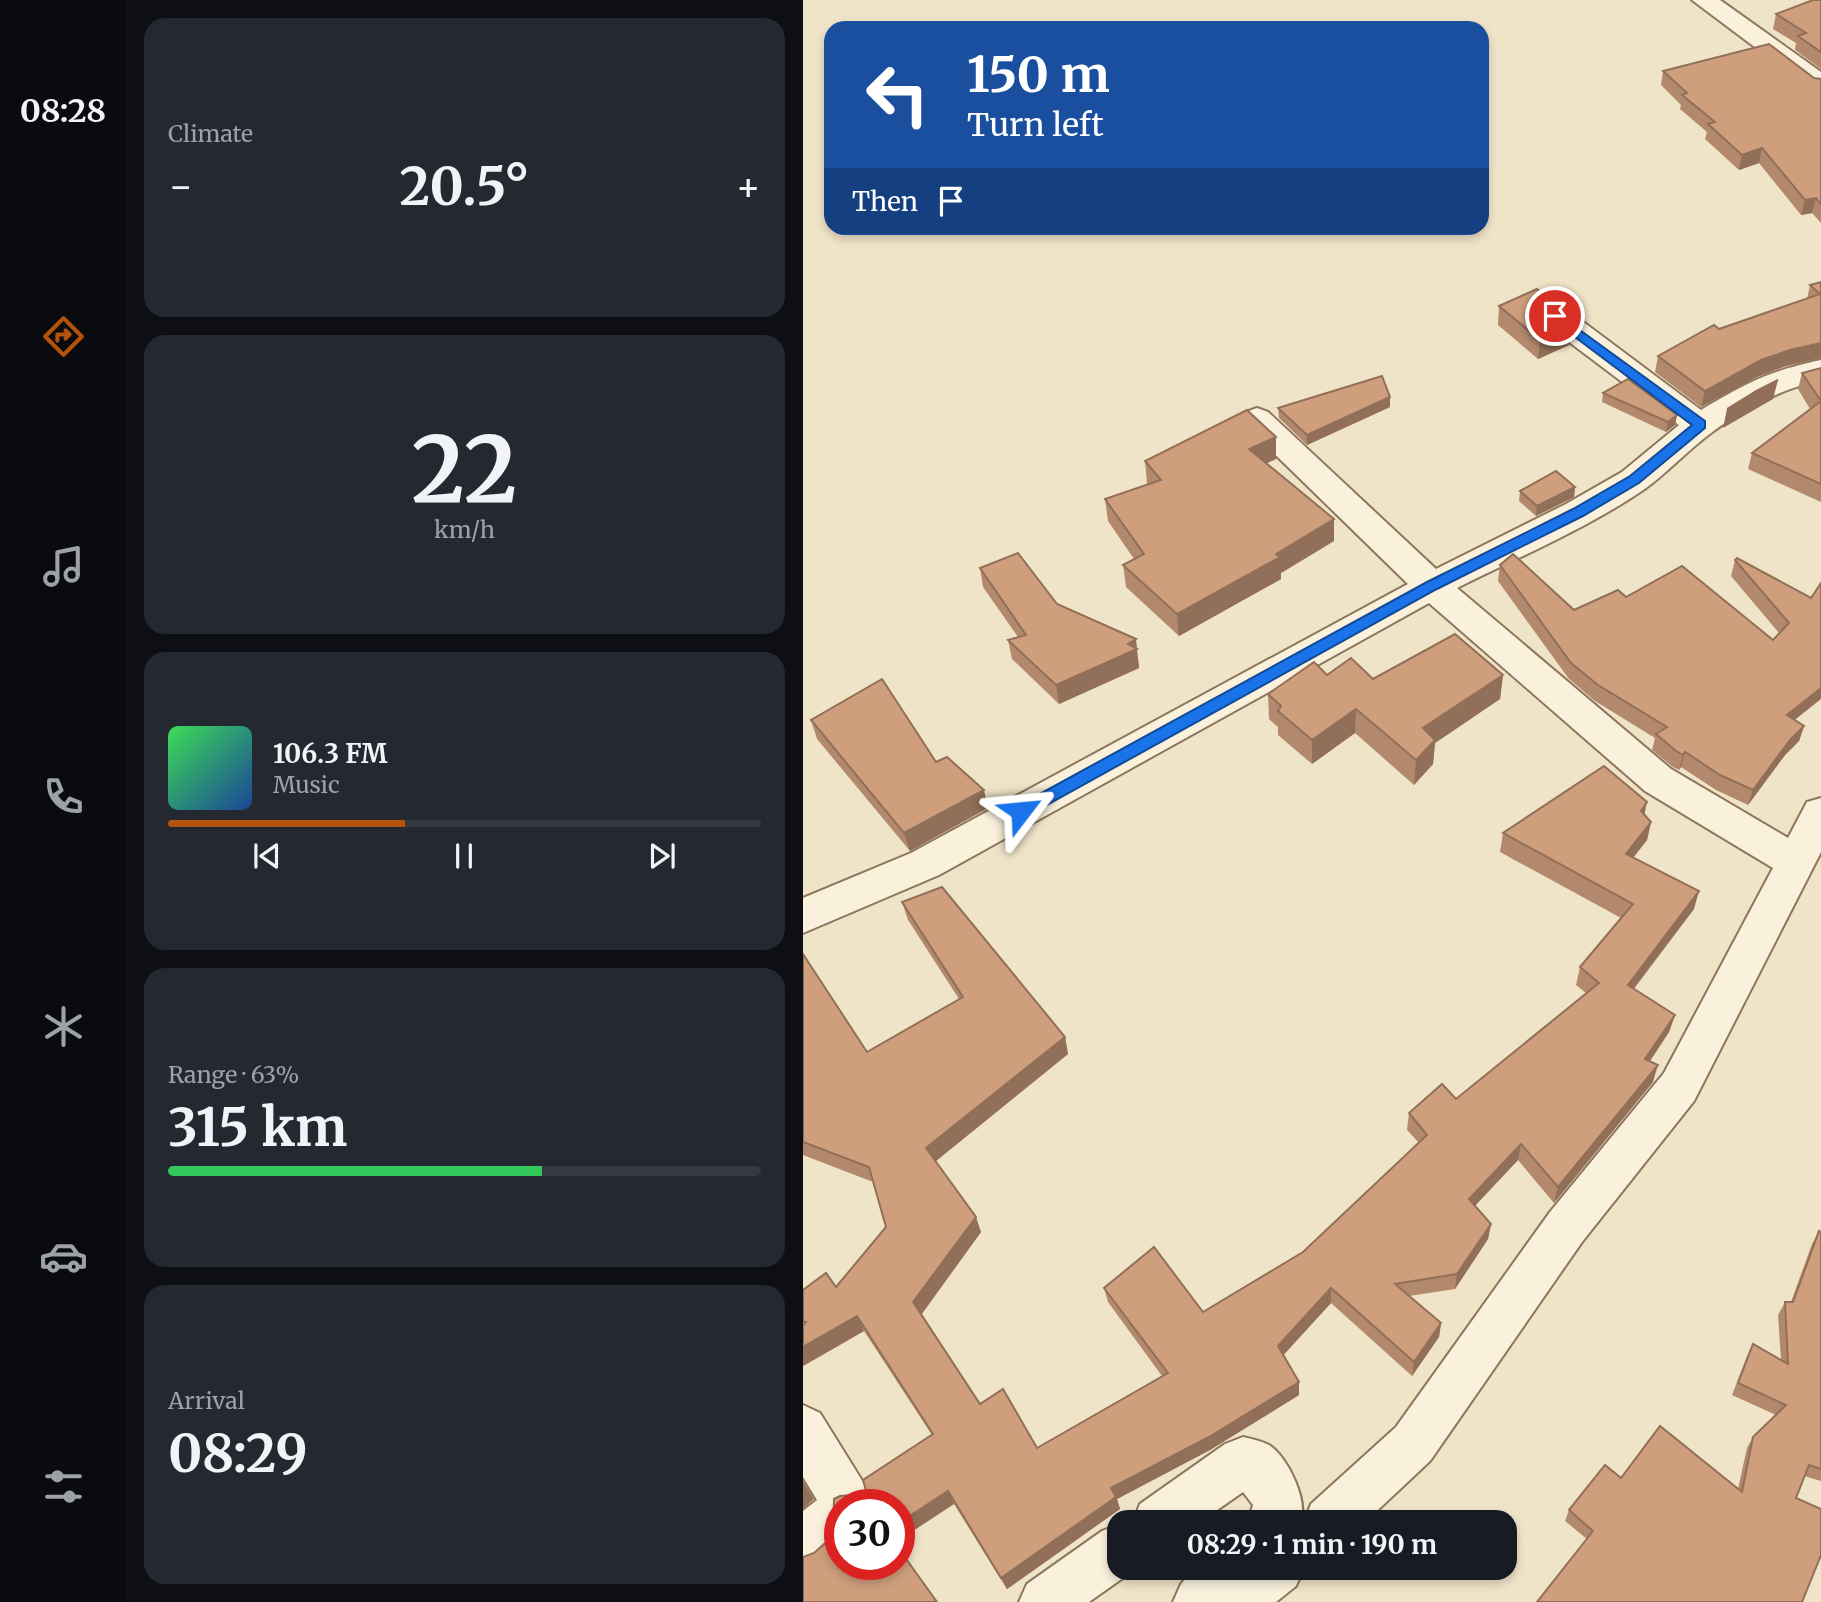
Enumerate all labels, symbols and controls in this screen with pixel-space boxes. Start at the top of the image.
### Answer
text: 150 m [967,44,1110,105]
icon: left [852,49,943,140]
text: 08:28 [20,91,106,131]
text: Turn left [967,105,1104,145]
text: Climate [168,119,253,148]
text: 20.5° [400,154,529,219]
text: − [168,163,193,210]
text: + [736,163,761,210]
icon: arrive [932,182,970,220]
text: Then [852,185,918,218]
pin [1525,286,1585,346]
icon: arrive [1536,297,1574,335]
icon: directions [39,312,88,361]
text: 22 [411,412,518,527]
text: km/h [434,515,495,544]
icon: music [39,542,88,591]
text: 106.3 FM [273,737,388,770]
text: Music [273,770,340,799]
icon: phone [39,772,88,821]
position arrow [984,774,1058,848]
icon: previous [248,837,286,875]
icon: pause [445,837,483,875]
icon: next [643,837,681,875]
icon: climate [39,1002,88,1051]
text: Range · 63% [168,1060,299,1089]
text: 315 km [168,1095,347,1160]
icon: car [39,1232,88,1281]
text: Arrival [168,1386,245,1415]
text: 08:29 [168,1421,308,1486]
icon: filters [39,1462,88,1511]
speed limit sign: 30 [824,1489,915,1580]
text: 08:29 · 1 min · 190 m [1187,1528,1437,1561]

